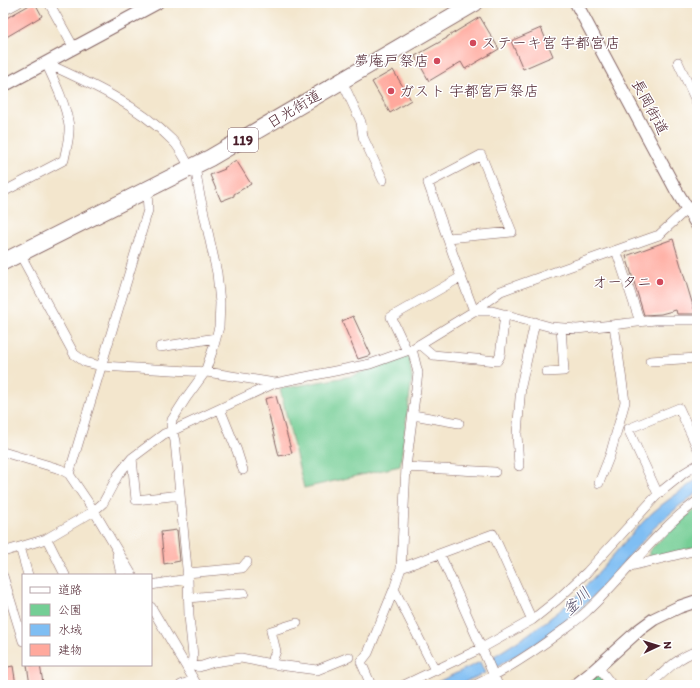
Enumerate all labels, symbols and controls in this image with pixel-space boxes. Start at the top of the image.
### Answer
place label: ステーキ宮 宇都宮店 [481,34,620,52]
marker: ステーキ宮 宇都宮店 [468,38,478,48]
place label: 夢庵戸祭店 [354,52,429,70]
marker: 夢庵戸祭店 [432,56,442,66]
street label: 長岡街道 [628,76,672,138]
place label: ガスト 宇都宮戸祭店 [399,82,539,100]
street label: 日光街道 [264,86,324,132]
marker: ガスト 宇都宮戸祭店 [386,86,396,96]
road number: 119 [228,128,258,152]
place label: オータニ [592,273,652,291]
marker: オータニ [655,277,665,287]
legend [22,574,152,666]
text: 道路 [58,583,82,597]
water label: 釜川 [558,583,594,619]
text: 公園 [58,603,82,617]
text: 水域 [58,623,82,637]
north arrow [638,626,678,666]
text: N [661,641,674,650]
text: 建物 [58,643,82,657]

